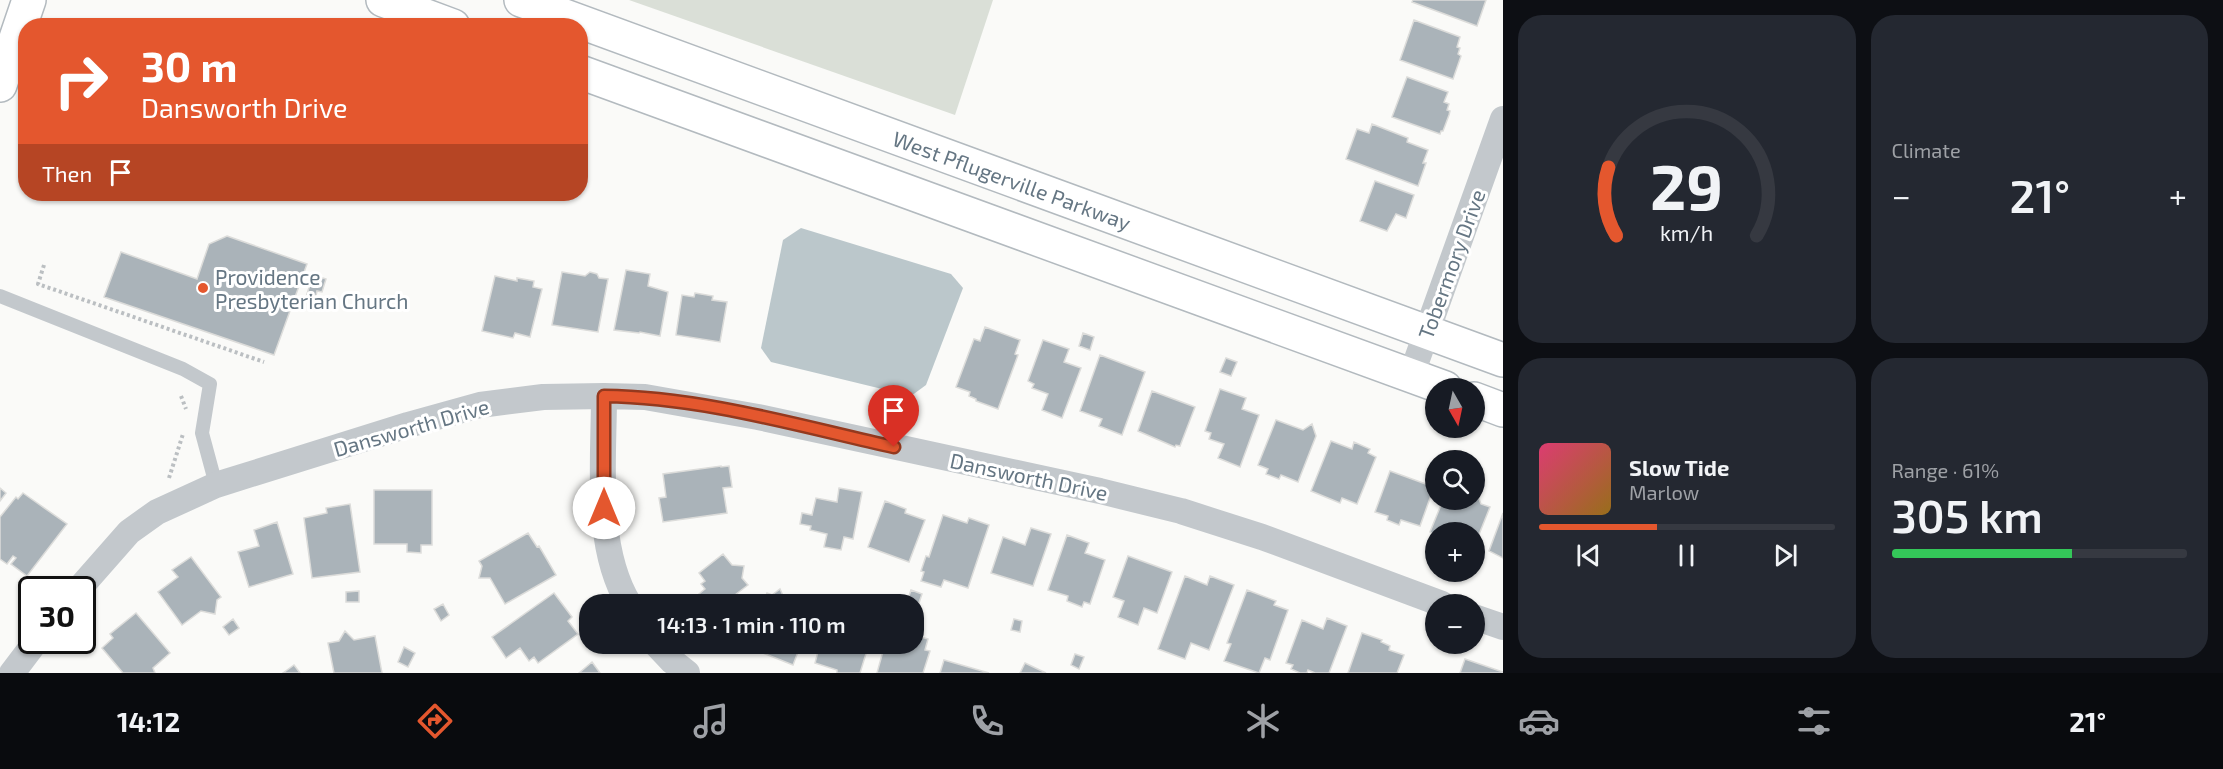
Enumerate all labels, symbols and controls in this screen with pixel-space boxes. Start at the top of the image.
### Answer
text: 30 m [141,40,237,90]
icon: right [42,42,120,120]
text: Dansworth Drive [141,91,348,123]
street label: West Pflugerville Parkway [890,125,1134,235]
text: Climate [1892,138,1961,162]
text: 29 [1650,148,1723,223]
icon: arrive [104,156,137,189]
text: Then [42,160,92,186]
text: 21° [2010,168,2070,222]
text: − [1892,175,1911,215]
text: + [2169,175,2187,215]
street label: Tobermory Drive [1412,186,1490,342]
text: km/h [1660,220,1713,245]
place label: Providence Presbyterian Church [215,264,409,313]
marker: Providence Presbyterian Church [196,281,210,295]
north arrow [1425,378,1485,438]
map controls [1425,378,1485,654]
pin [868,385,919,447]
street label: Dansworth Drive [330,393,492,461]
icon: arrive [877,394,910,427]
street label: Dansworth Drive [948,447,1110,505]
button: search [1425,450,1485,510]
text: Slow Tide [1629,454,1729,480]
text: Range · 61% [1892,458,1999,482]
position arrow [572,476,636,540]
text: Marlow [1629,480,1699,504]
text: 305 km [1892,488,2043,542]
button: + [1425,522,1485,582]
icon: previous [1572,539,1605,572]
icon: pause [1670,539,1703,572]
icon: next [1769,539,1802,572]
speed limit sign: 30 [18,576,96,654]
button: − [1425,594,1485,654]
text: 14:13 · 1 min · 110 m [657,611,846,637]
icon: directions [414,700,456,742]
icon: music [690,700,732,742]
icon: phone [966,700,1008,742]
icon: climate [1242,700,1284,742]
icon: car [1518,700,1560,742]
icon: filters [1793,700,1835,742]
text: 14:12 [117,705,180,737]
text: 21° [2069,705,2106,737]

